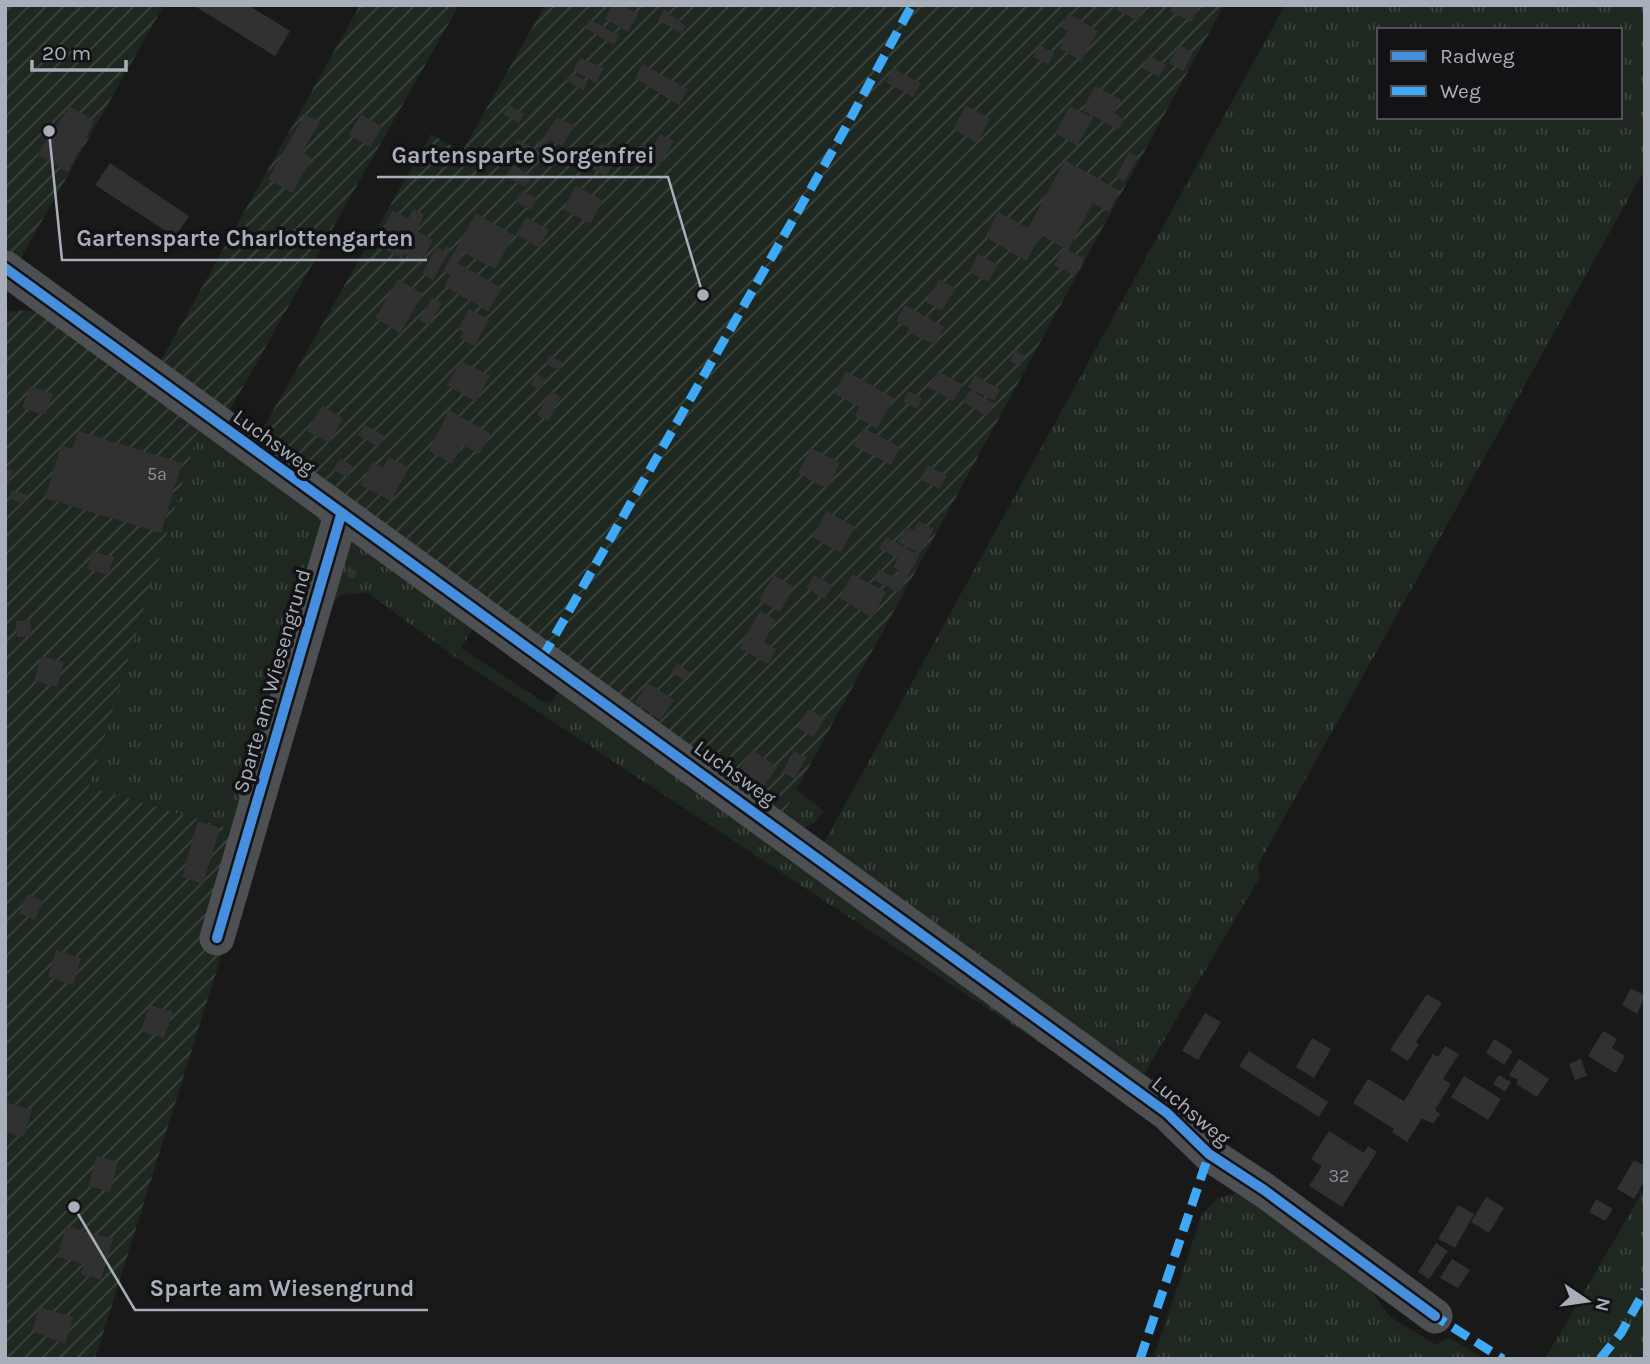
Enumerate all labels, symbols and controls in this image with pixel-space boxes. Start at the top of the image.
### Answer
scale bar [32,28,126,72]
legend [1377,28,1622,119]
text: 20 m [42,41,91,65]
text: Radweg [1440,44,1515,68]
text: Weg [1440,79,1481,103]
callout: Gartensparte Sorgenfrei [377,133,668,177]
text: Gartensparte Sorgenfrei [391,142,655,169]
callout: Gartensparte Charlottengarten [62,216,427,260]
text: Gartensparte Charlottengarten [77,225,413,252]
street label: Luchsweg [229,404,320,480]
house number: 5a [147,463,167,485]
street label: Sparte am Wiesengrund [229,566,315,796]
street label: Luchsweg [690,735,781,811]
street label: Luchsweg [1147,1071,1235,1151]
house number: 32 [1328,1165,1350,1187]
callout: Sparte am Wiesengrund [135,1266,428,1310]
north arrow [1552,1266,1622,1336]
text: Sparte am Wiesengrund [150,1275,414,1302]
text: N [1590,1295,1615,1314]

